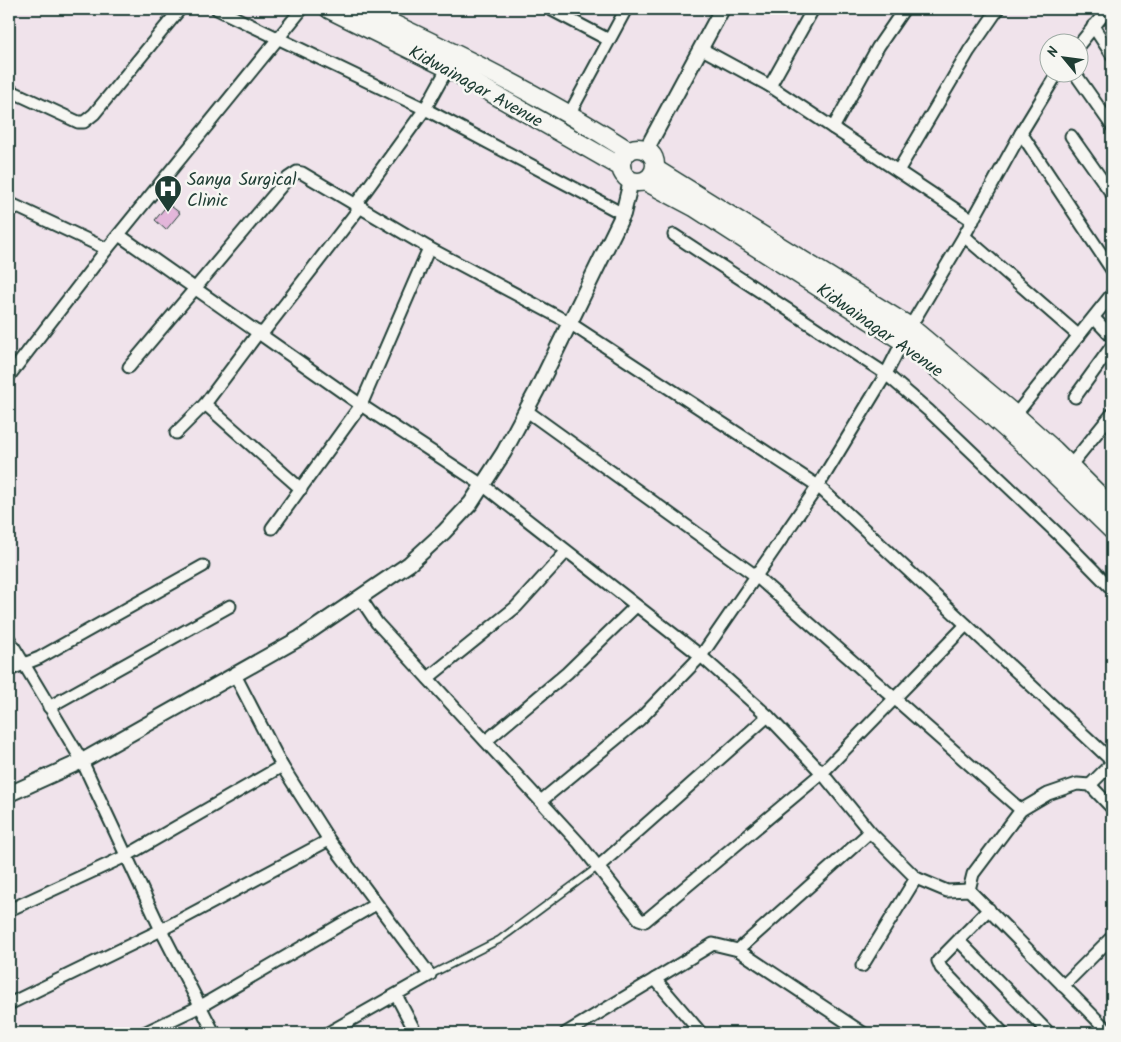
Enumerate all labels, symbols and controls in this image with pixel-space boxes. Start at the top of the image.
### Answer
north arrow [1038,32,1088,82]
street label: Kidwainagar Avenue [403,38,548,136]
text: N [1042,43,1065,61]
place label: Sanya Surgical Clinic [187,166,297,216]
hospital icon: Sanya Surgical Clinic [153,174,183,213]
street label: Kidwainagar Avenue [809,276,949,386]

